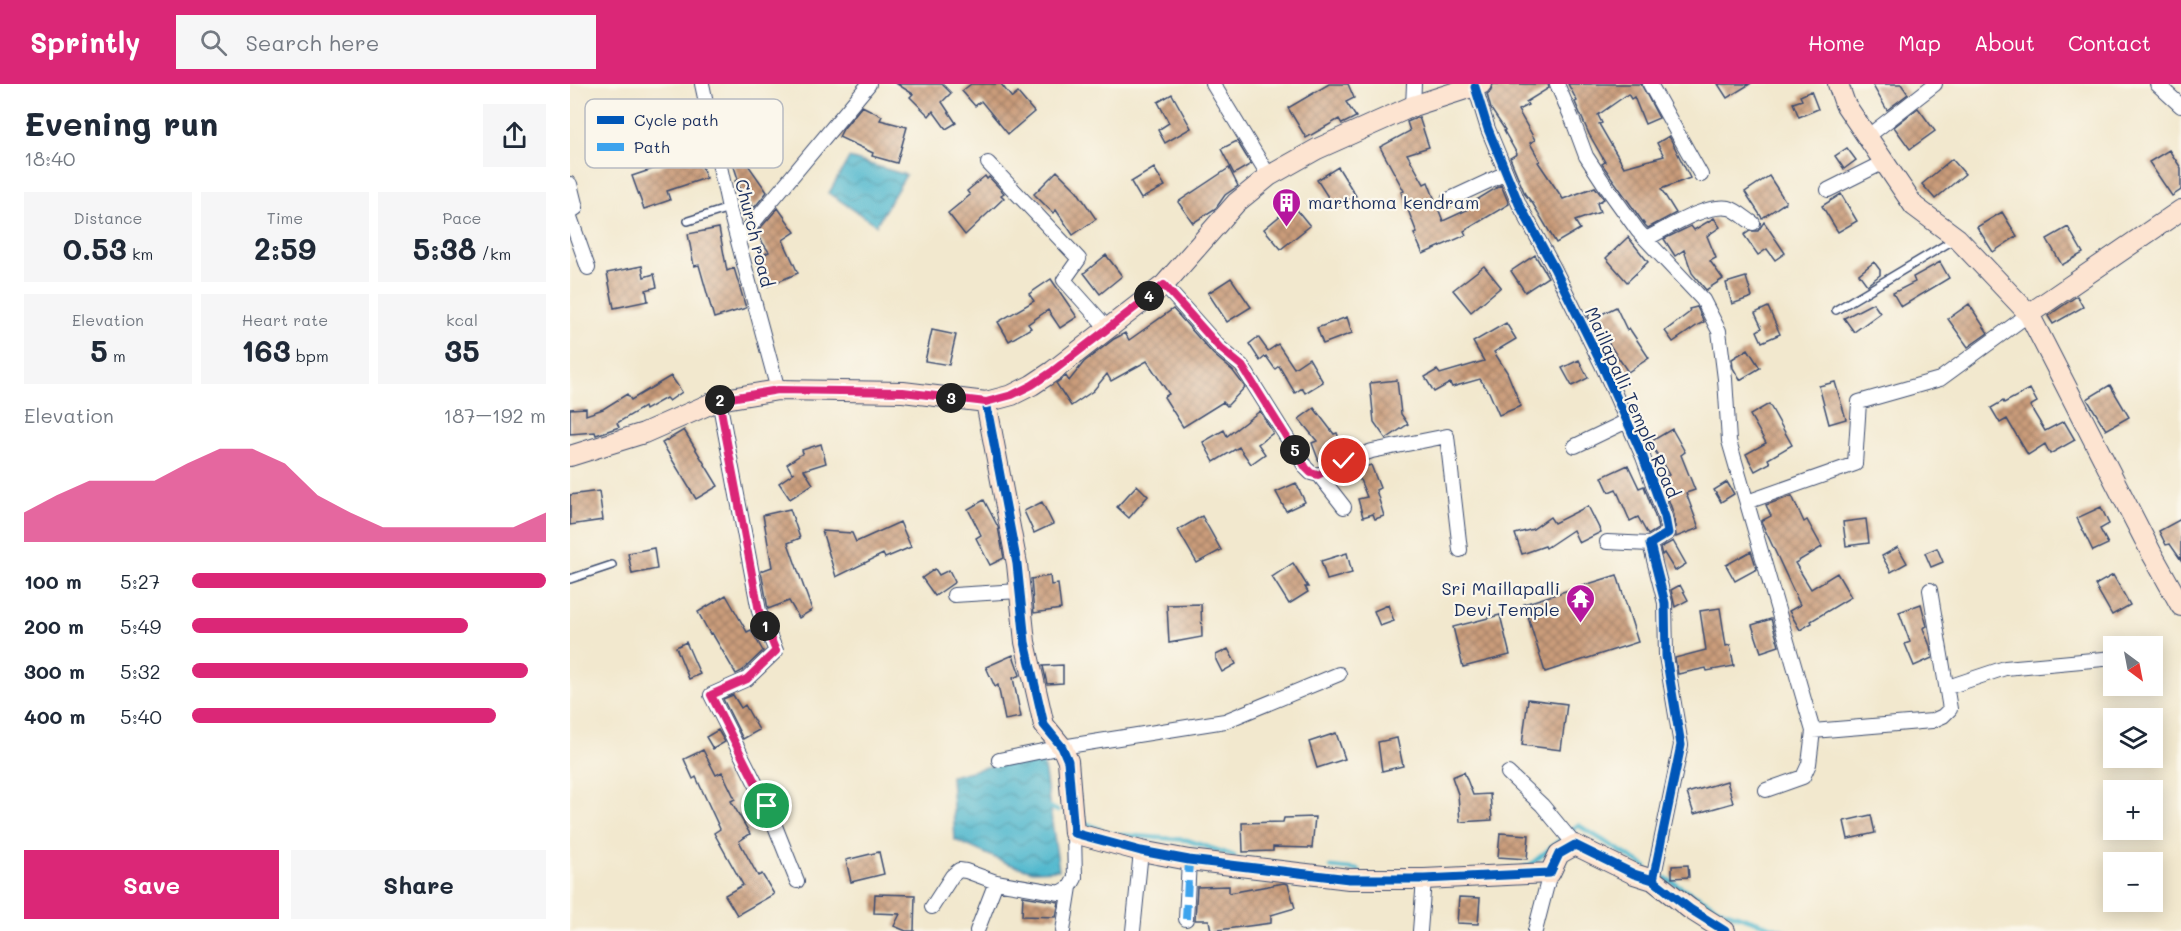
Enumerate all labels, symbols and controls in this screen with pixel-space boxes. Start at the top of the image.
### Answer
search box [176,15,596,69]
text: Sprintly [30,24,140,60]
icon: search [197,26,230,59]
text: Search here [245,28,379,57]
text: Home [1808,29,1865,56]
text: Map [1898,29,1941,56]
text: About [1974,29,2035,56]
text: Contact [2068,29,2151,56]
legend [585,99,783,168]
text: Evening run [24,101,218,144]
button: share [483,104,546,167]
text: Cycle path [634,109,718,130]
text: Path [634,136,670,157]
text: 18:40 [24,145,75,171]
street label: Church road [730,176,780,290]
building icon: marthoma kendram [1271,186,1303,228]
place label: marthoma kendram [1308,190,1479,214]
text: Distance [74,207,142,228]
text: Time [267,207,303,228]
text: Pace [442,207,482,228]
text: 0.53 [63,228,127,268]
text: 2:59 [254,228,316,268]
text: 5:38 [413,228,476,268]
text: km [127,243,153,264]
text: /km [476,243,511,264]
pin: 4 [1134,281,1164,311]
text: 4 [1144,285,1154,306]
street label: Maillapalli Temple Road [1580,303,1686,501]
text: Elevation [72,309,144,330]
text: Heart rate [242,309,328,330]
text: kcal [446,309,478,330]
text: 5 [90,330,108,370]
text: 163 [241,330,291,370]
text: 35 [444,330,480,370]
text: m [108,345,126,366]
text: bpm [291,345,329,366]
pin: 3 [936,383,966,413]
pin: 2 [705,385,735,415]
text: 3 [946,387,956,408]
text: 2 [716,389,724,410]
text: Elevation [24,402,114,428]
text: 187–192 m [443,402,546,428]
pin: 5 [1280,435,1310,465]
pin [1318,435,1369,486]
text: 5 [1290,439,1300,460]
icon: check [1327,444,1360,477]
text: 100 m [24,568,82,594]
text: 5:27 [120,568,160,594]
place label: Sri Maillapalli Devi Temple [1441,576,1560,621]
temple icon: Sri Maillapalli Devi Temple [1565,582,1597,624]
pin: 1 [750,611,780,641]
text: 200 m [24,613,84,639]
text: 5:49 [120,613,161,639]
text: 1 [761,615,769,636]
north arrow [2103,636,2163,696]
map controls [2103,636,2163,912]
text: 300 m [24,658,85,684]
text: 5:32 [120,658,161,684]
text: 400 m [24,703,85,729]
text: 5:40 [120,703,162,729]
button: layers [2103,708,2163,768]
pin [741,780,792,831]
button: + [2103,780,2163,840]
icon: arrive [750,789,783,822]
button: Save [24,850,279,919]
button: Share [291,850,546,919]
button: − [2103,852,2163,912]

